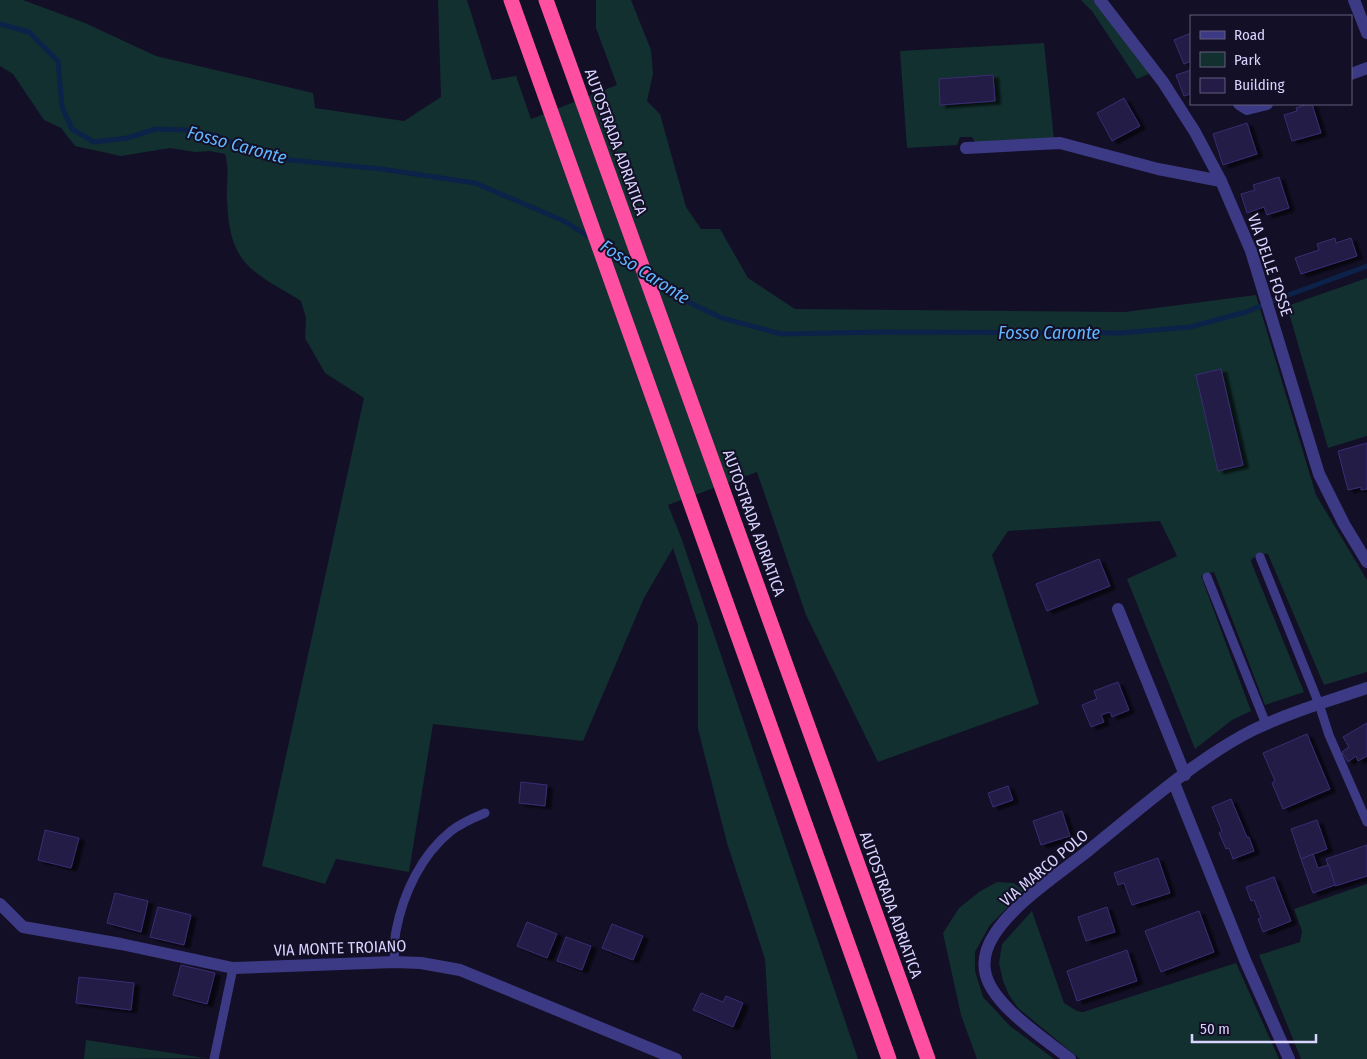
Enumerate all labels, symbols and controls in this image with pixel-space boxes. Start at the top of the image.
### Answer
legend [1190,15,1352,105]
text: Road [1234,26,1265,44]
text: Park [1234,51,1261,69]
street label: AUTOSTRADA ADRIATICA [581,66,652,218]
text: Building [1234,76,1285,94]
water label: Fosso Caronte [185,121,290,169]
street label: VIA DELLE FOSSE [1244,211,1296,319]
water label: Fosso Caronte [596,235,694,309]
water label: Fosso Caronte [998,322,1100,344]
street label: AUTOSTRADA ADRIATICA [719,447,790,599]
street label: VIA MARCO POLO [996,826,1092,910]
street label: AUTOSTRADA ADRIATICA [856,829,927,981]
street label: VIA MONTE TROIANO [273,936,407,960]
scale bar [1192,1012,1316,1044]
text: 50 m [1200,1020,1230,1038]

